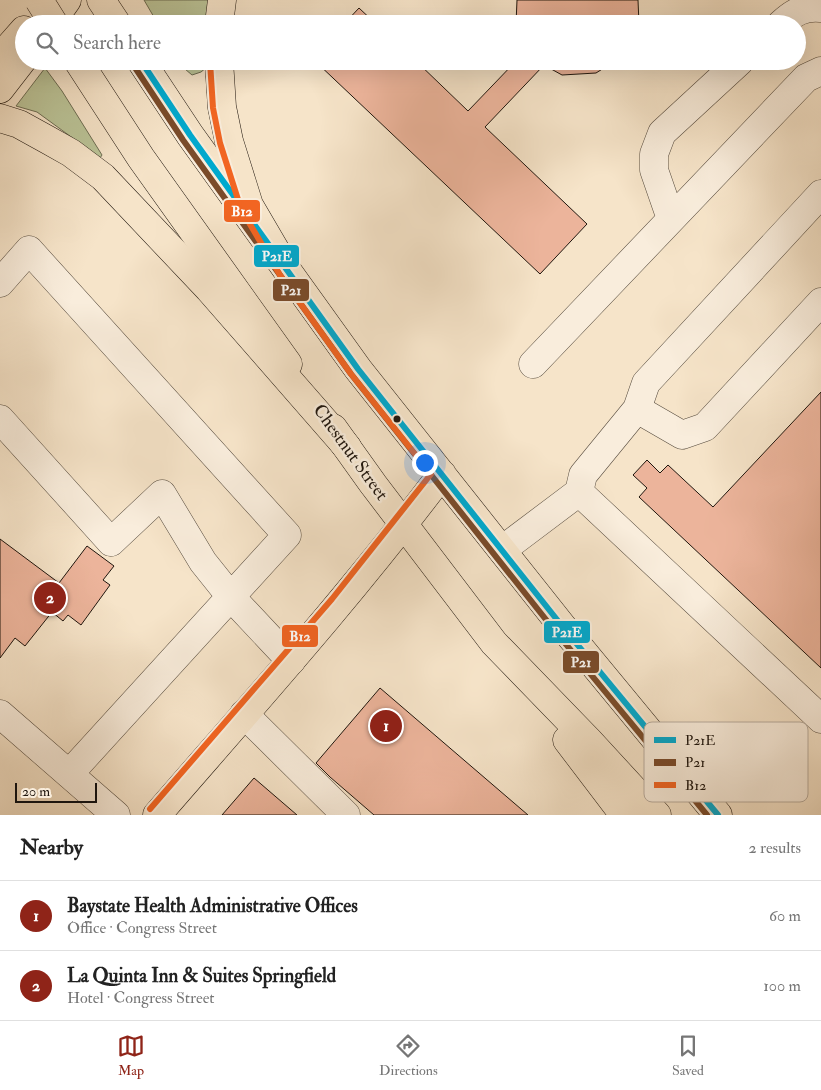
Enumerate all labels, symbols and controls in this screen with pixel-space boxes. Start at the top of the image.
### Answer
search box [15,15,806,70]
icon: search [33,29,61,57]
text: Search here [73,31,161,55]
line badge: B12 [223,199,261,223]
text: B12 [231,203,253,220]
line badge: P21E [253,244,300,268]
text: P21E [262,248,292,265]
line badge: P21 [272,278,310,302]
text: P21 [281,282,301,299]
street label: Chestnut Street [308,400,393,505]
unlabelled marker [392,414,402,424]
your location [412,450,438,476]
pin: 2 [34,579,66,617]
line badge: P21E [543,620,591,644]
line badge: B12 [281,624,319,648]
text: P21E [552,624,582,641]
text: B12 [289,628,311,645]
line badge: P21 [562,650,600,674]
text: P21 [571,654,591,671]
pin: 1 [370,707,402,745]
legend [644,722,808,802]
text: P21E [685,732,715,749]
text: P21 [685,754,705,771]
text: B12 [685,777,706,794]
scale bar [15,780,98,803]
text: 20 m [22,783,50,800]
text: Nearby [20,834,83,861]
text: 2 results [748,838,801,858]
text: Baystate Health Administrative Offices [67,894,358,918]
text: 1 [33,906,39,926]
text: 60 m [769,906,801,926]
text: Office · Congress Street [67,918,217,938]
text: La Quinta Inn & Suites Springfield [67,964,336,988]
text: 2 [32,976,40,996]
text: 100 m [763,976,801,996]
text: Hotel · Congress Street [67,988,215,1008]
tab: Map [117,1032,145,1079]
tab: Directions [379,1032,438,1079]
tab: Saved [672,1032,704,1079]

